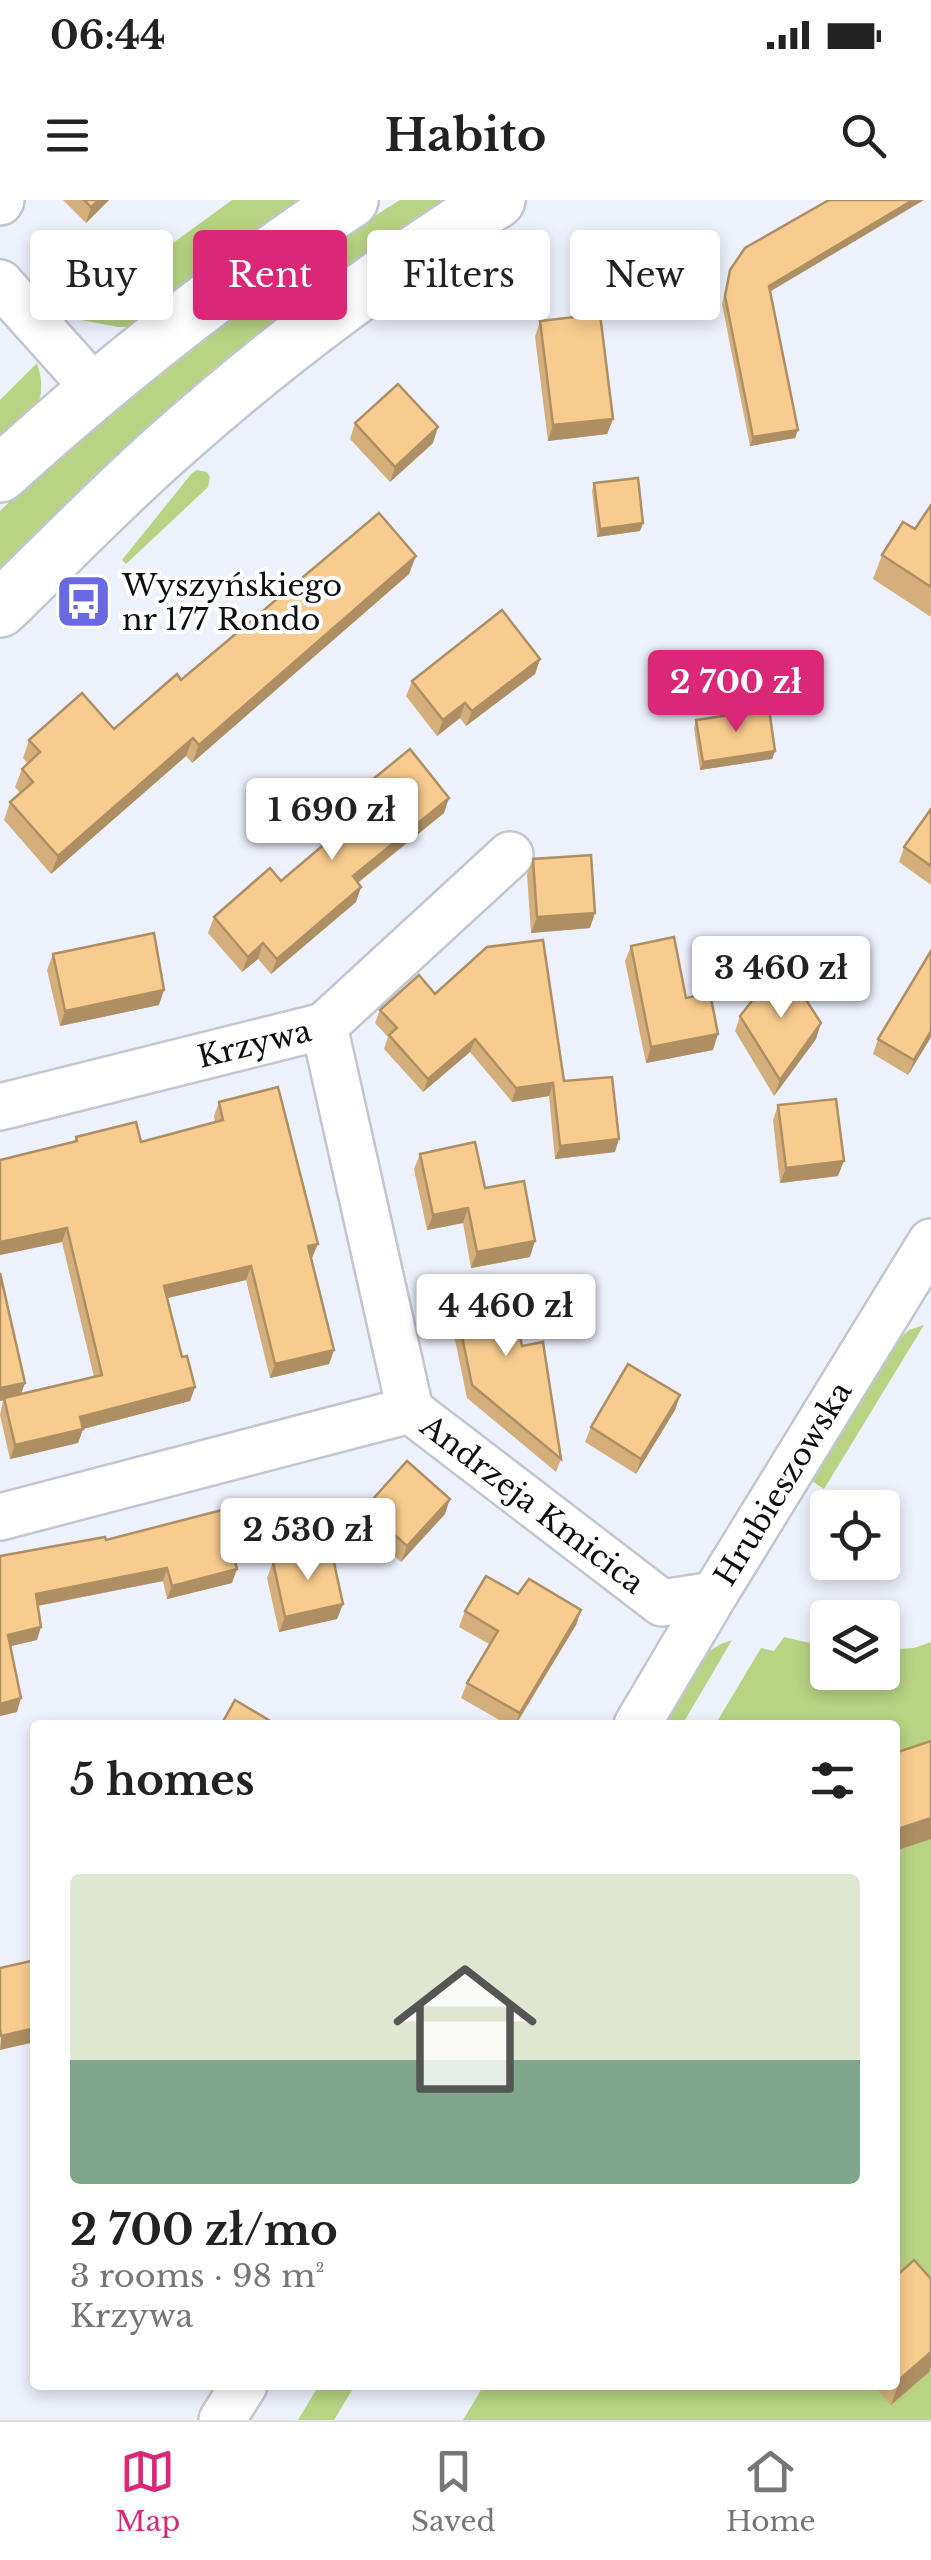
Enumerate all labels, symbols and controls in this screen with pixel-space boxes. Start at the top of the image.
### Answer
text: 06:44 [50,12,166,59]
text: Habito [385,107,546,163]
icon: menu [40,108,95,163]
icon: search [836,108,891,163]
chip: Buy [30,230,173,320]
chip: Rent [193,230,347,320]
chip: Filters [367,230,550,320]
chip: New [570,230,720,320]
place label: Wyszyńskiego nr 177 Rondo [121,567,342,638]
bus stop icon: Wyszyńskiego nr 177 Rondo [53,572,113,632]
pin: 2 700 zł [633,650,839,735]
text: 2 700 zł [670,662,802,702]
pin: 1 690 zł [229,778,435,863]
text: 1 690 zł [268,790,396,830]
pin: 3 460 zł [678,936,884,1021]
text: 3 460 zł [714,948,848,988]
street label: Krzywa [194,1011,315,1075]
pin: 4 460 zł [403,1274,609,1359]
text: 4 460 zł [439,1286,573,1326]
street label: Hrubieszowska [706,1374,859,1592]
street label: Andrzeja Kmicica [413,1406,652,1601]
map controls [810,1490,900,1690]
button: locate [810,1490,900,1580]
pin: 2 530 zł [205,1498,411,1583]
text: 2 530 zł [242,1510,374,1550]
button: layers [810,1600,900,1690]
icon: filters [805,1753,860,1808]
text: 5 homes [70,1754,254,1806]
icon: home [375,1939,555,2119]
text: 2 700 zł/mo [70,2204,338,2256]
text: 3 rooms · 98 m² [70,2256,325,2296]
text: Krzywa [70,2296,193,2336]
tab: Map [115,2444,180,2539]
tab: Saved [411,2444,495,2539]
tab: Home [726,2444,816,2539]

